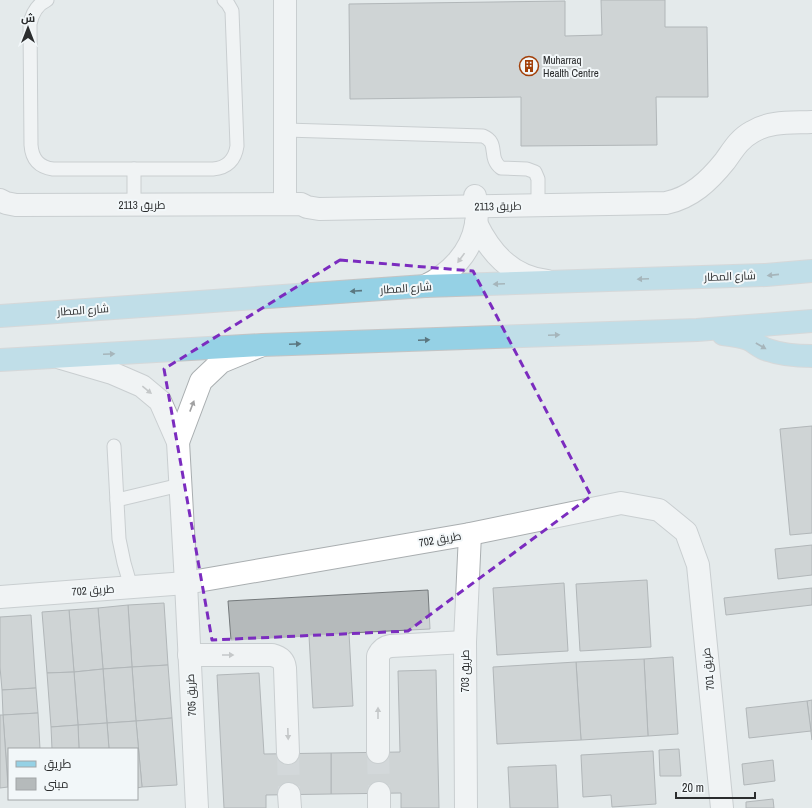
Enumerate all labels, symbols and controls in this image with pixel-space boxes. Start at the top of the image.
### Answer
north arrow [8,8,48,48]
text: ش [21,11,35,25]
place label: Muharraq Health Centre [543,53,599,80]
building icon: Muharraq Health Centre [518,55,540,77]
street label: طريق 2113 [118,198,166,212]
street label: طريق 2113 [474,199,522,213]
one-way arrow [456,253,465,264]
street label: شارع المطار [703,268,756,285]
one-way arrow [767,271,779,278]
one-way arrow [637,276,649,283]
street label: شارع المطار [379,279,432,298]
one-way arrow [492,281,505,287]
one-way arrow [350,288,362,295]
street label: شارع المطار [56,301,109,320]
one-way arrow [548,332,561,338]
one-way arrow [418,336,430,343]
one-way arrow [289,341,302,347]
one-way arrow [755,343,767,350]
one-way arrow [103,351,115,358]
one-way arrow [141,385,152,394]
one-way arrow [189,399,195,411]
street label: طريق 702 [418,528,462,550]
street label: طريق 702 [71,582,115,598]
street label: طريق 701 [699,647,717,691]
street label: طريق 703 [458,650,472,692]
one-way arrow [222,652,235,658]
street label: طريق 705 [183,673,199,717]
one-way arrow [375,706,381,719]
one-way arrow [284,728,291,740]
legend [8,748,138,800]
text: طريق [44,756,72,772]
scale bar [676,774,755,800]
text: مبنى [44,776,69,792]
text: 20 m [682,780,704,796]

